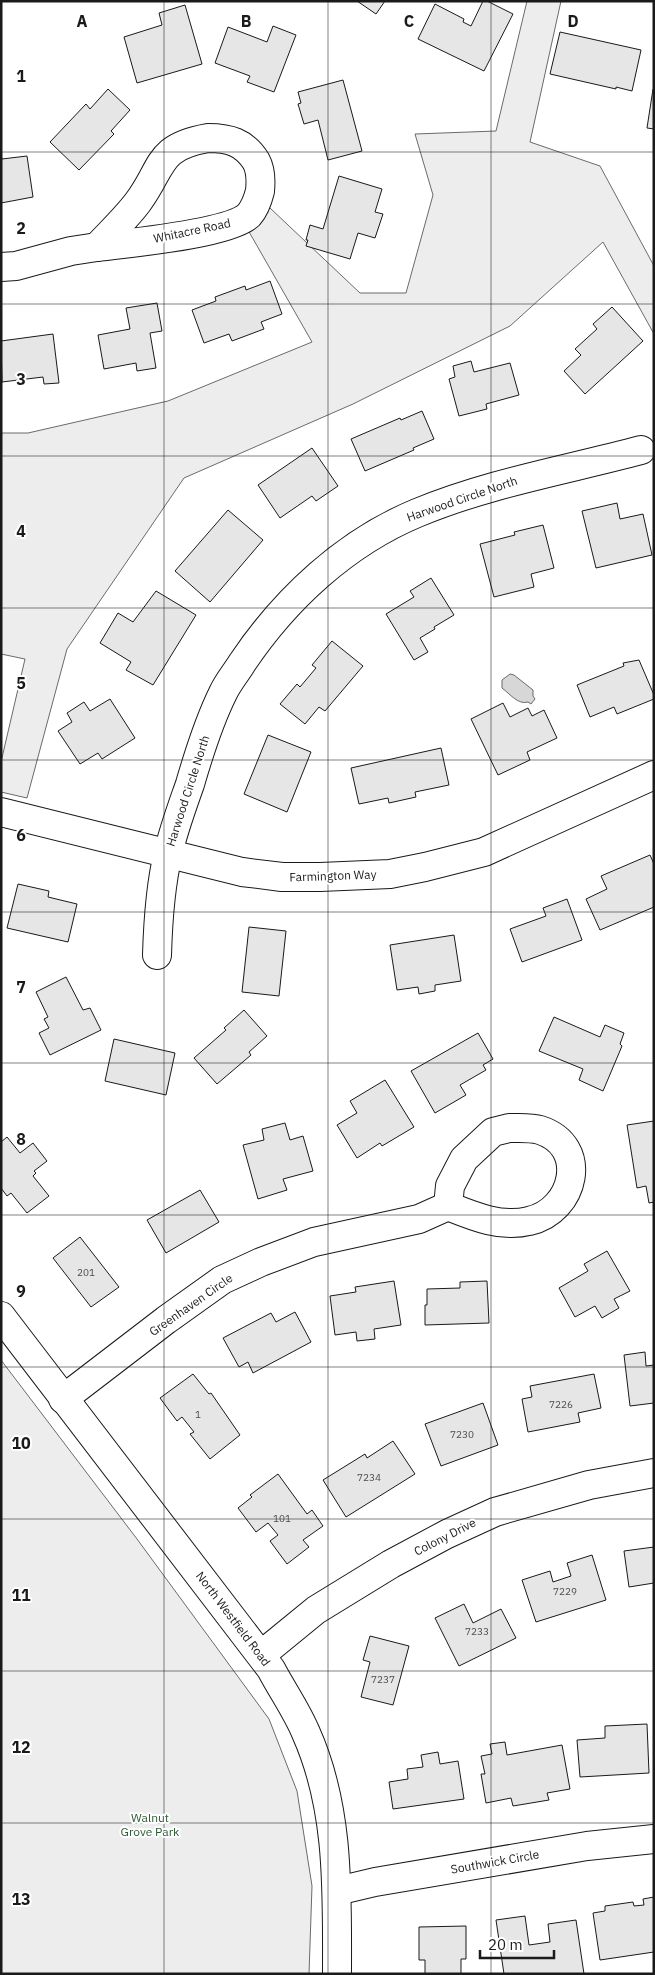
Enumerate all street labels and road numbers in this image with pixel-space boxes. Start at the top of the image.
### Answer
street label: Whitacre Road [152,215,232,246]
street label: Harwood Circle North [405,473,519,524]
street label: Harwood Circle North [162,733,213,848]
street label: Farmington Way [289,866,377,885]
street label: Greenhaven Circle [146,1270,236,1339]
street label: Colony Drive [411,1514,479,1559]
street label: North Westfield Road [193,1568,274,1669]
street label: Southwick Circle [450,1846,541,1877]

